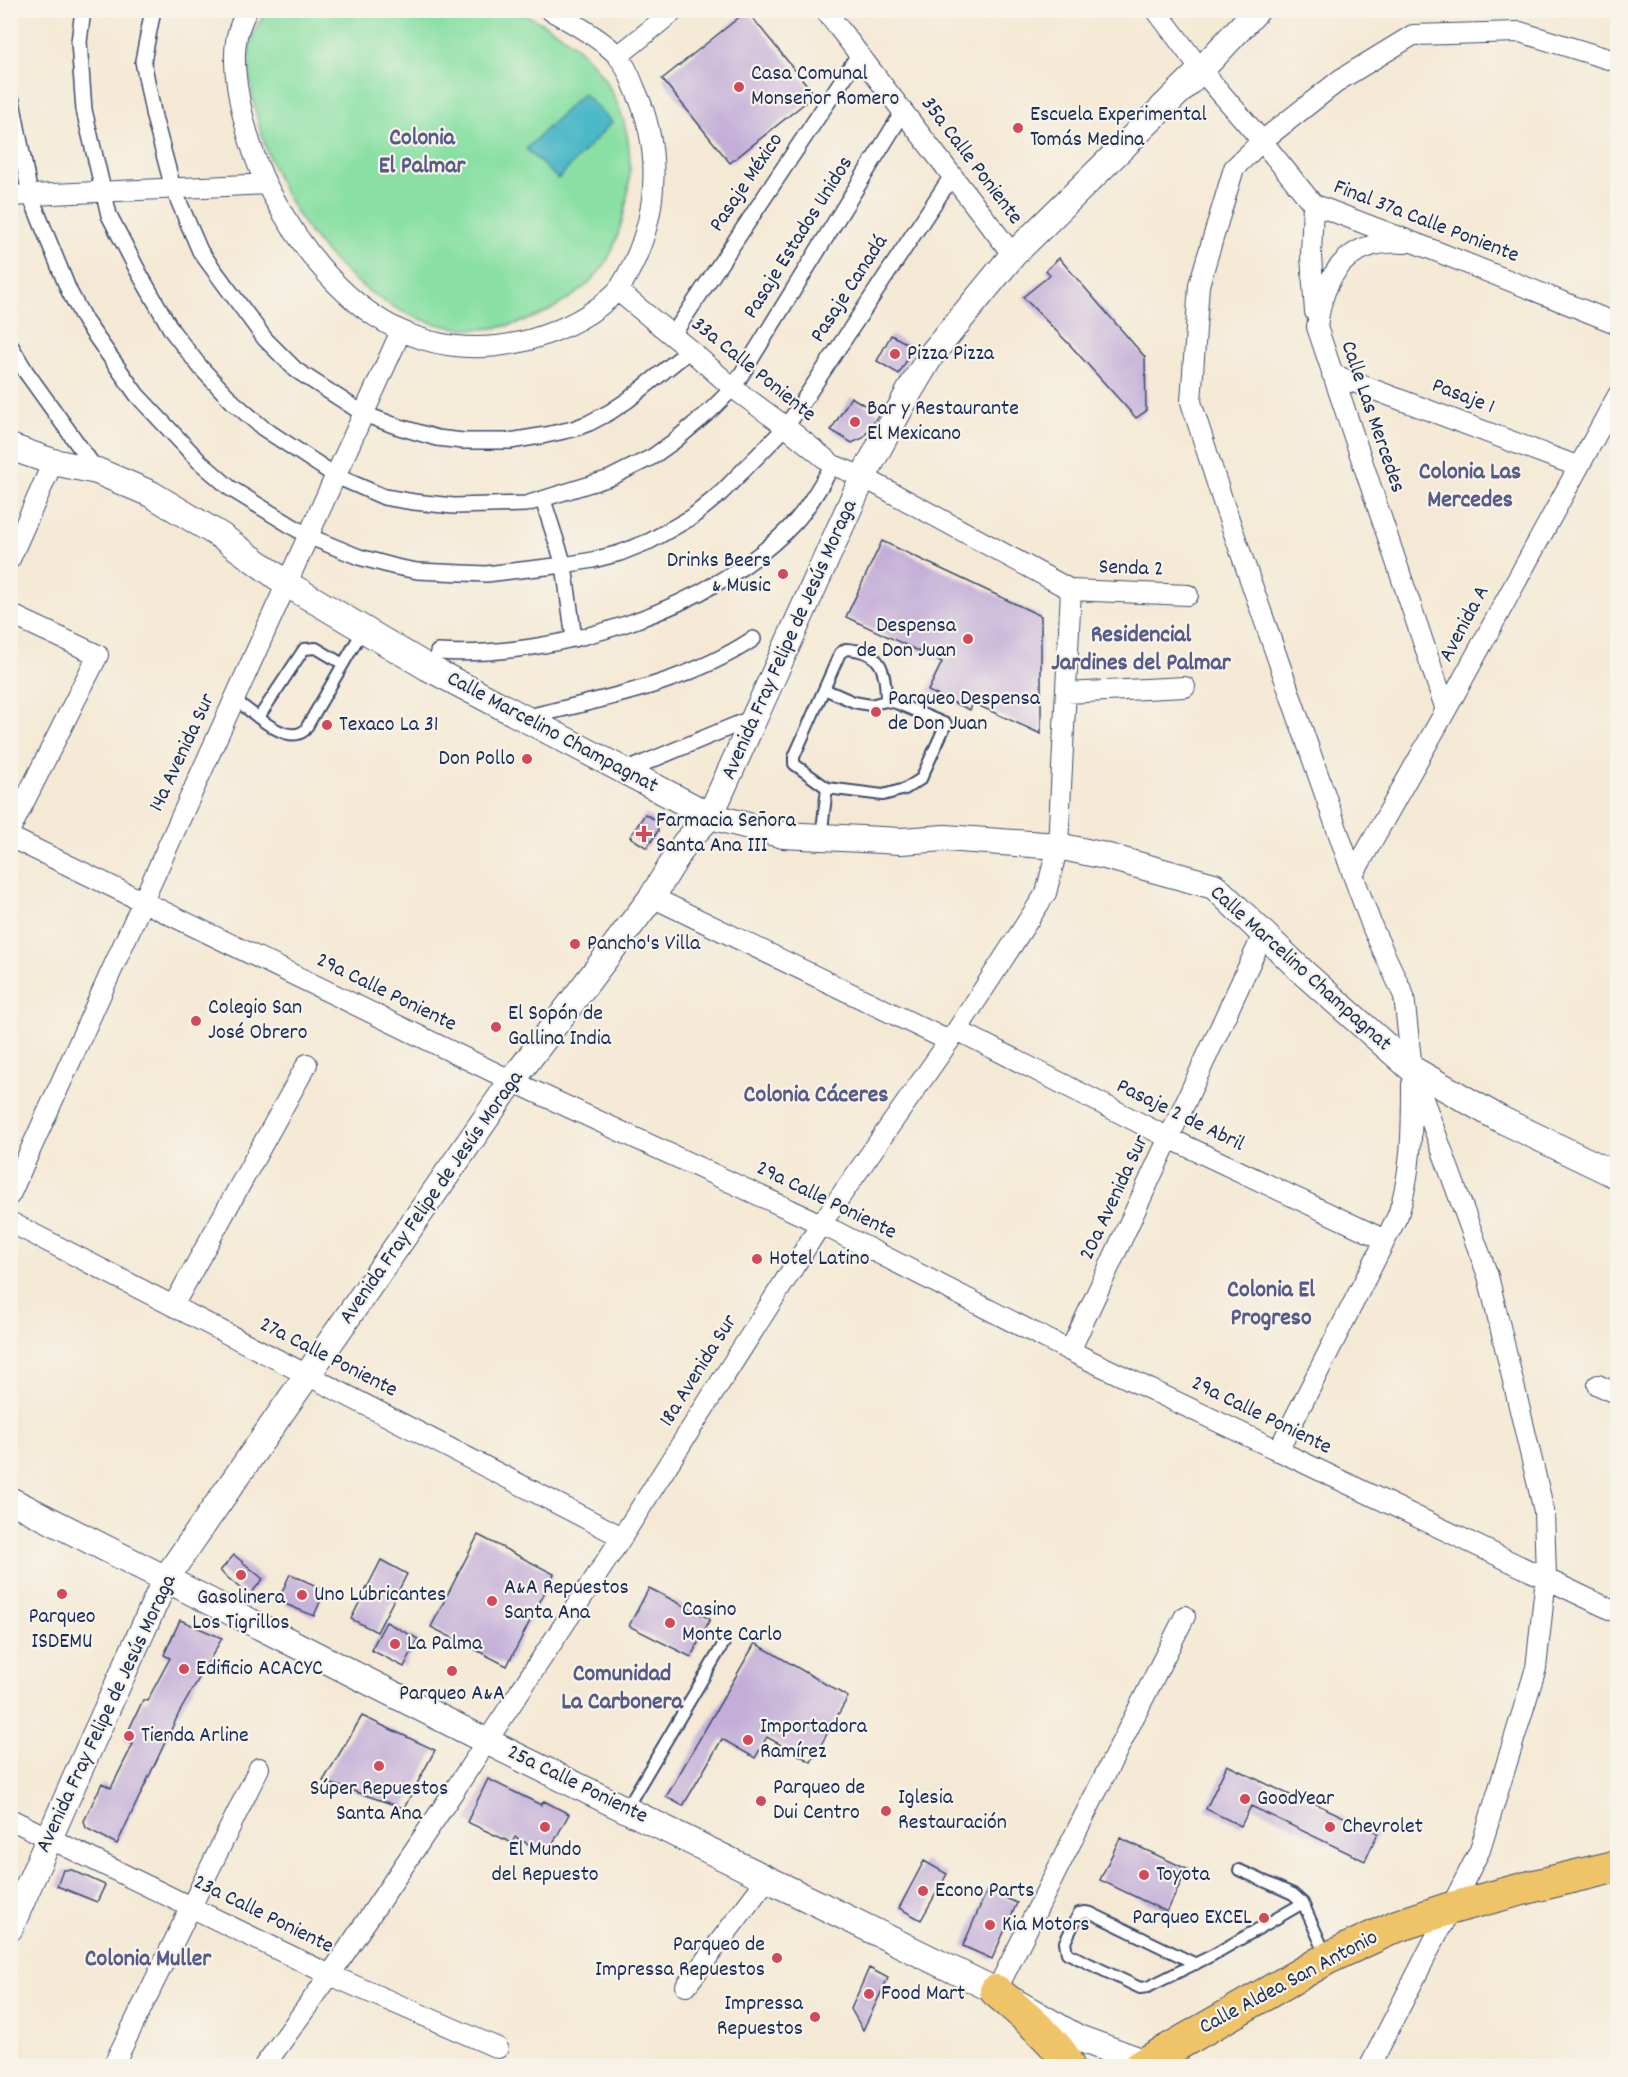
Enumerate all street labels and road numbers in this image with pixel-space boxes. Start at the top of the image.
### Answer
street label: 35a Calle Poniente [912,90,1030,232]
street label: Pasaje México [702,127,792,239]
street label: Pasaje Estados Unidos [736,151,862,325]
street label: Final 37a Calle Poniente [1329,172,1523,272]
street label: Pasaje Canadá [803,229,897,349]
street label: 33a Calle Poniente [684,310,822,430]
street label: Calle Las Mercedes [1332,337,1412,497]
street label: Pasaje 1 [1427,371,1499,423]
street label: Avenida Fray Felipe de Jesús Moraga [714,494,866,785]
street label: Senda 2 [1098,552,1164,586]
street label: Avenida A [1432,580,1498,668]
street label: Calle Marcelino Champagnat [441,664,663,802]
street label: 14a Avenida Sur [142,688,224,817]
street label: Calle Marcelino Champagnat [1202,879,1398,1059]
street label: 29a Calle Poniente [310,946,462,1040]
street label: Avenida Fray Felipe de Jesús Moraga [332,1064,532,1331]
street label: Pasaje 2 de Abril [1111,1072,1249,1160]
street label: 20a Avenida Sur [1072,1130,1158,1266]
street label: 29a Calle Poniente [750,1154,902,1248]
street label: 18a Avenida Sur [652,1308,746,1433]
street label: 27a Calle Poniente [254,1310,402,1406]
street label: 29a Calle Poniente [1185,1369,1337,1463]
street label: Avenida Fray Felipe de Jesús Moraga [29,1569,185,1858]
street label: 25a Calle Poniente [501,1737,653,1833]
street label: 23a Calle Poniente [188,1868,338,1962]
street label: Calle Aldea San Antonio [1194,1923,1384,2043]

